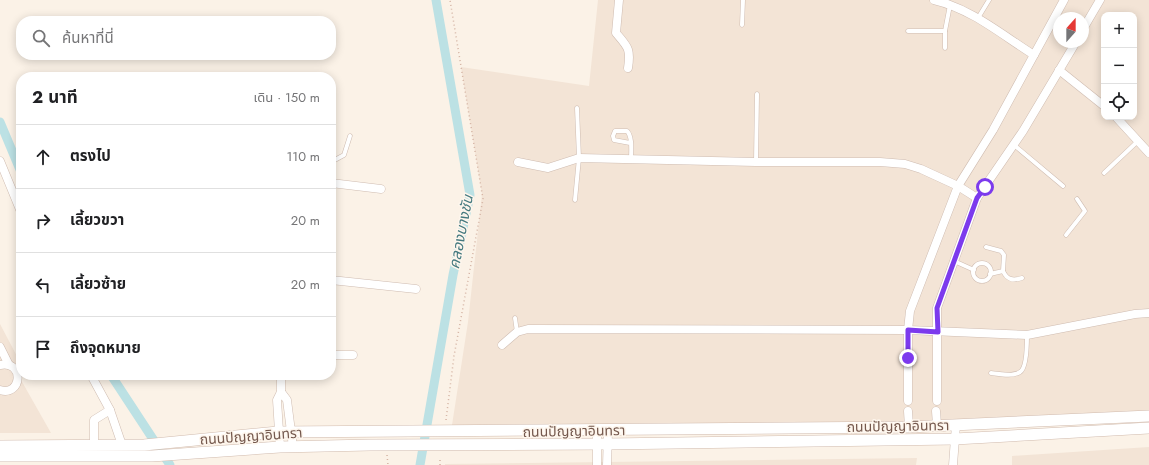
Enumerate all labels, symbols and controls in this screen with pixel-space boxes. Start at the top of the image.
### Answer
north arrow [1053,12,1089,48]
map controls [1101,12,1137,120]
button: + [1101,12,1137,48]
search box [16,16,336,60]
icon: search [30,27,52,49]
text: ค้นหาที่นี่ [62,27,114,49]
button: − [1101,48,1137,84]
button: locate [1101,84,1137,120]
text: 2 นาที [32,85,78,109]
text: เดิน · 150 m [254,88,320,107]
text: ตรงไป [70,145,111,167]
icon: ahead [32,146,54,168]
text: 110 m [286,147,320,166]
route start [976,178,994,196]
water label: คลองบางชัน [443,192,479,271]
text: เลี้ยวขวา [70,209,124,231]
icon: right [32,210,54,232]
text: 20 m [291,211,320,230]
text: เลี้ยวซ้าย [70,273,126,295]
icon: left [32,274,54,296]
text: 20 m [291,275,320,294]
text: ถึงจุดหมาย [70,337,141,359]
icon: arrive [32,338,54,360]
route end [899,349,917,367]
street label: ถนนปัญญาอินทรา [846,415,950,437]
street label: ถนนปัญญาอินทรา [522,420,626,442]
street label: ถนนปัญญาอินทรา [199,422,303,450]

